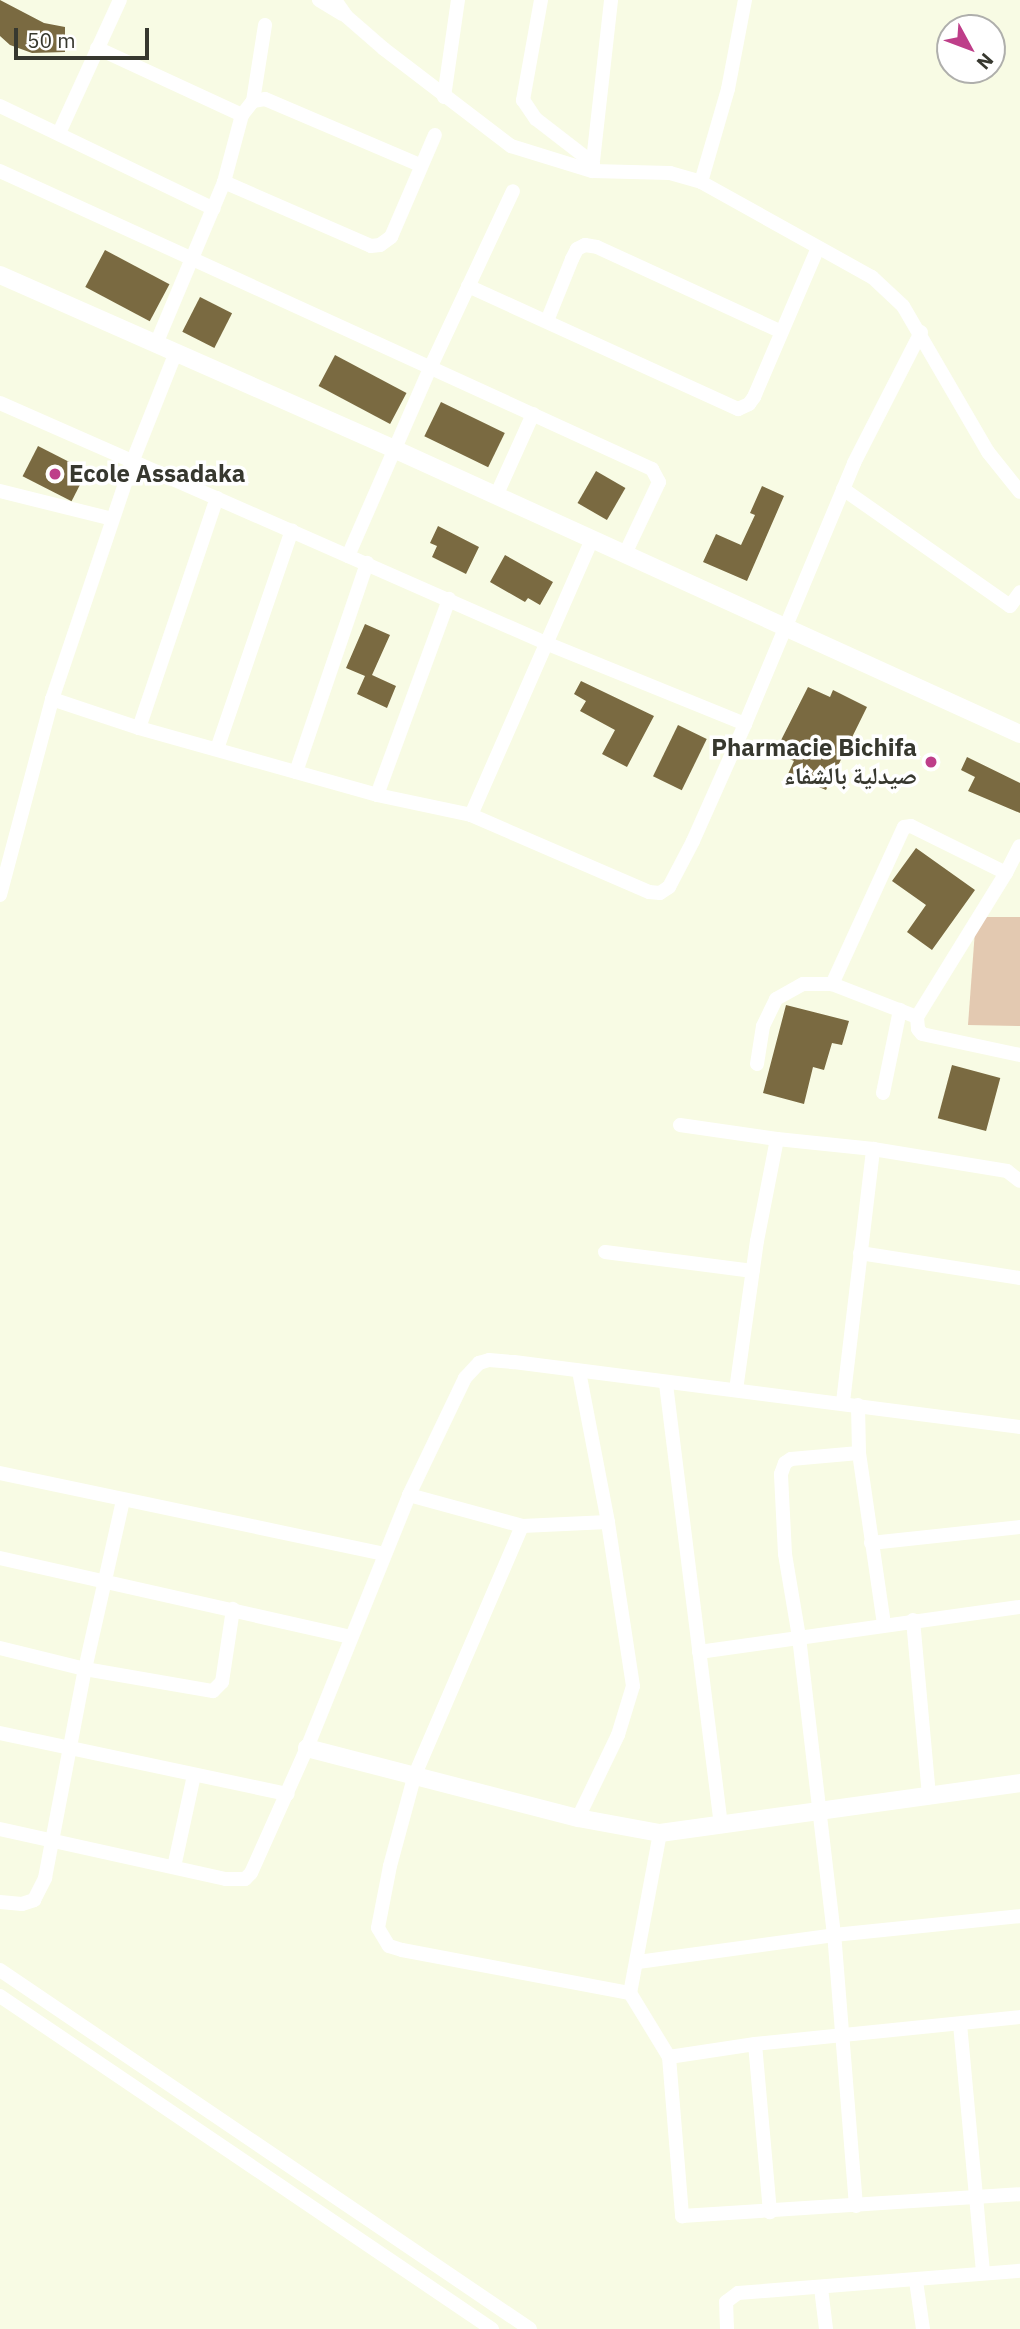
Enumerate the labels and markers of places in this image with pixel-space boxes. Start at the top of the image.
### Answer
place label: Ecole Assadaka [69,460,245,488]
marker: Ecole Assadaka [47,466,63,482]
place label: Pharmacie Bichifa صيدلية بالشفاء [711,734,917,790]
marker: Pharmacie Bichifa صيدلية بالشفاء [923,754,939,770]

